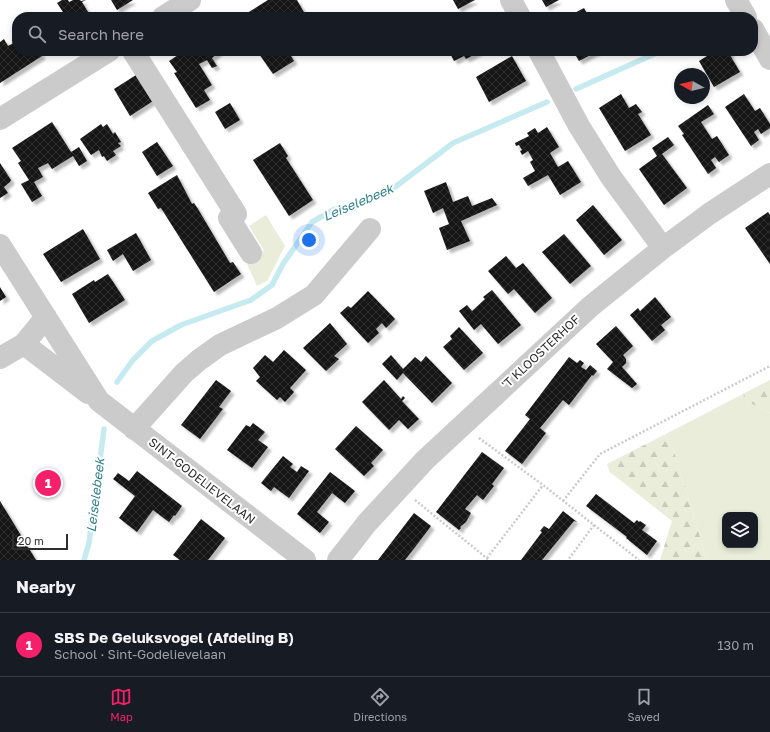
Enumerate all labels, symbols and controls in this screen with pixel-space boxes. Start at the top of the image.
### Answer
search box [12,12,758,56]
icon: search [26,23,48,45]
text: Search here [58,25,144,43]
north arrow [674,68,710,104]
water label: Leiselebeek [320,179,397,224]
your location [299,230,319,250]
street label: 'T KLOOSTERHOF [498,312,583,392]
street label: SINT-GODELIEVELAAN [146,434,259,527]
water label: Leiselebeek [83,455,108,533]
pin: 1 [35,468,61,498]
map controls [722,512,758,548]
button: layers [722,512,758,548]
scale bar [12,532,68,551]
text: 20 m [18,534,44,547]
text: Nearby [16,576,76,597]
text: SBS De Geluksvogel (Afdeling B) [54,628,294,646]
text: 1 [26,637,32,653]
text: 130 m [717,637,754,653]
text: School · Sint-Godelievelaan [54,646,226,662]
tab: Map [110,686,133,723]
tab: Directions [353,686,407,723]
tab: Saved [628,686,660,723]

